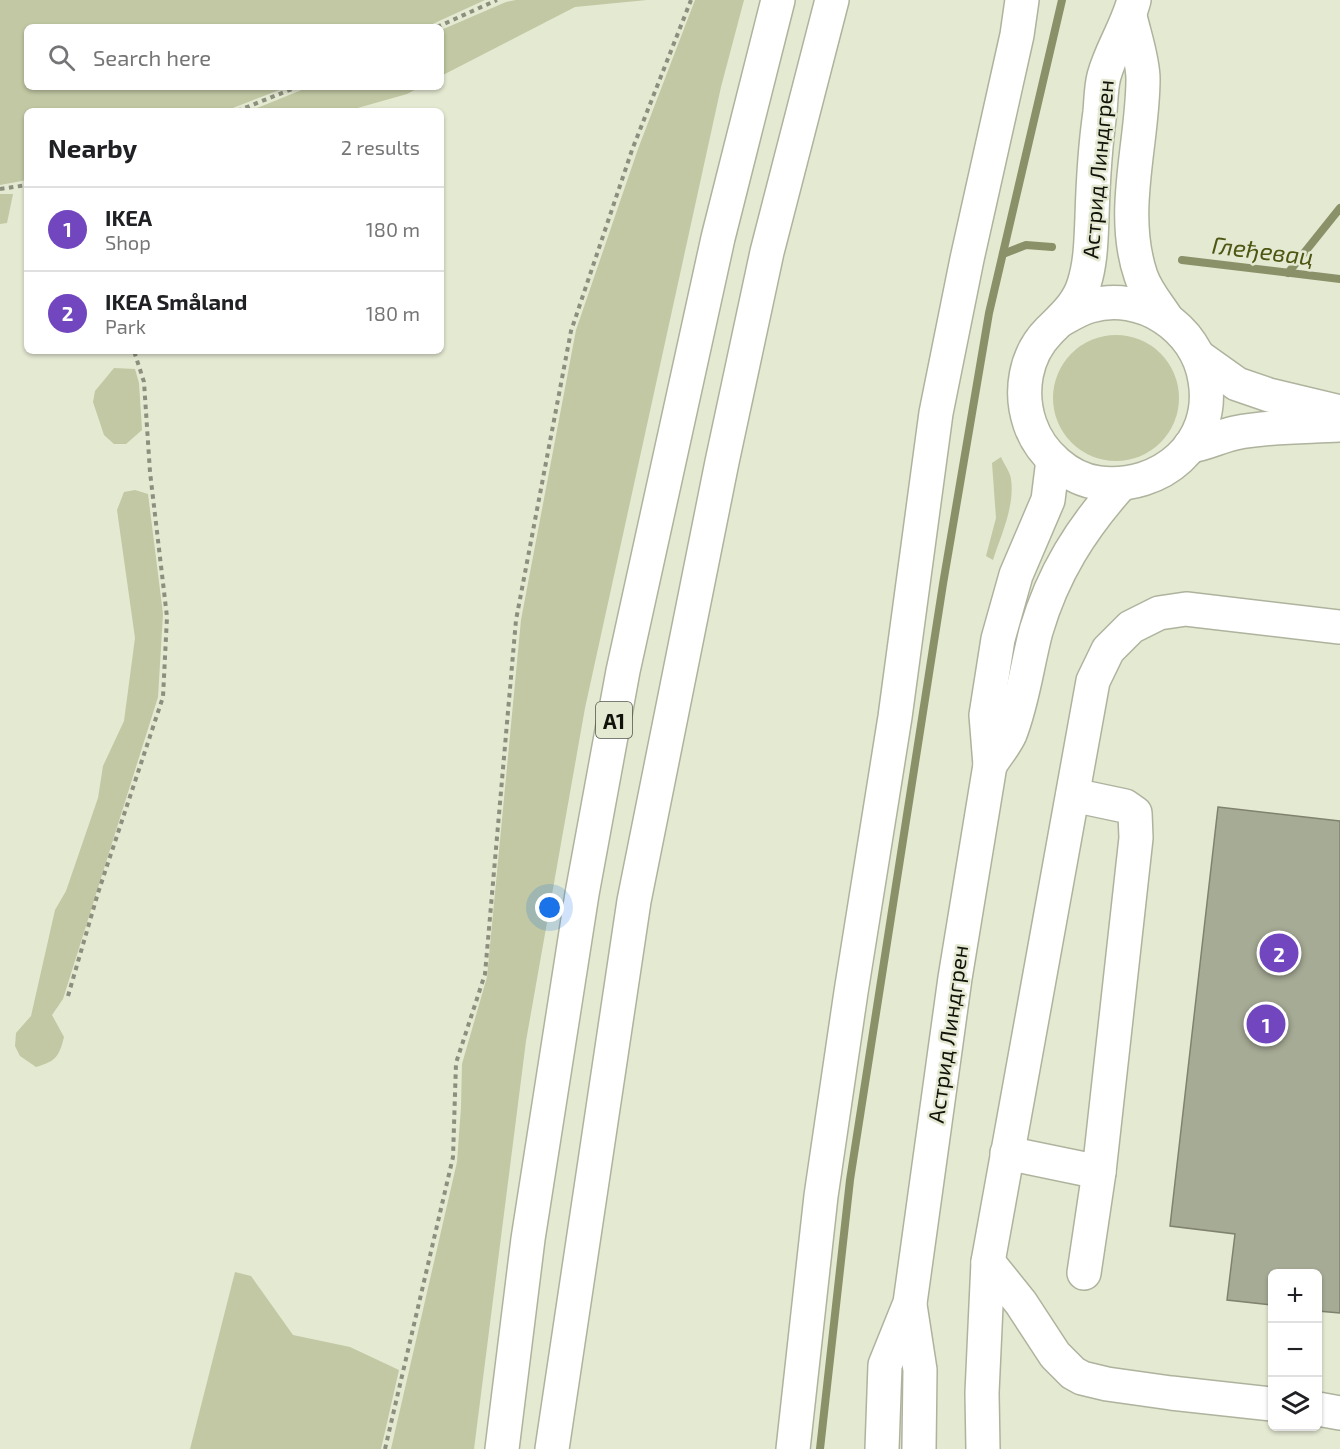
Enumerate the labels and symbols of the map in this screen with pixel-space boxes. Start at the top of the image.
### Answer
street label: Астрид Линдгрен [1076,78,1118,260]
water label: Глеђевац [1210,229,1316,271]
road number: A1 [596,702,632,738]
your location [535,893,564,922]
pin: 2 [1260,930,1298,976]
street label: Астрид Линдгрен [922,943,972,1125]
pin: 1 [1246,1002,1286,1046]

